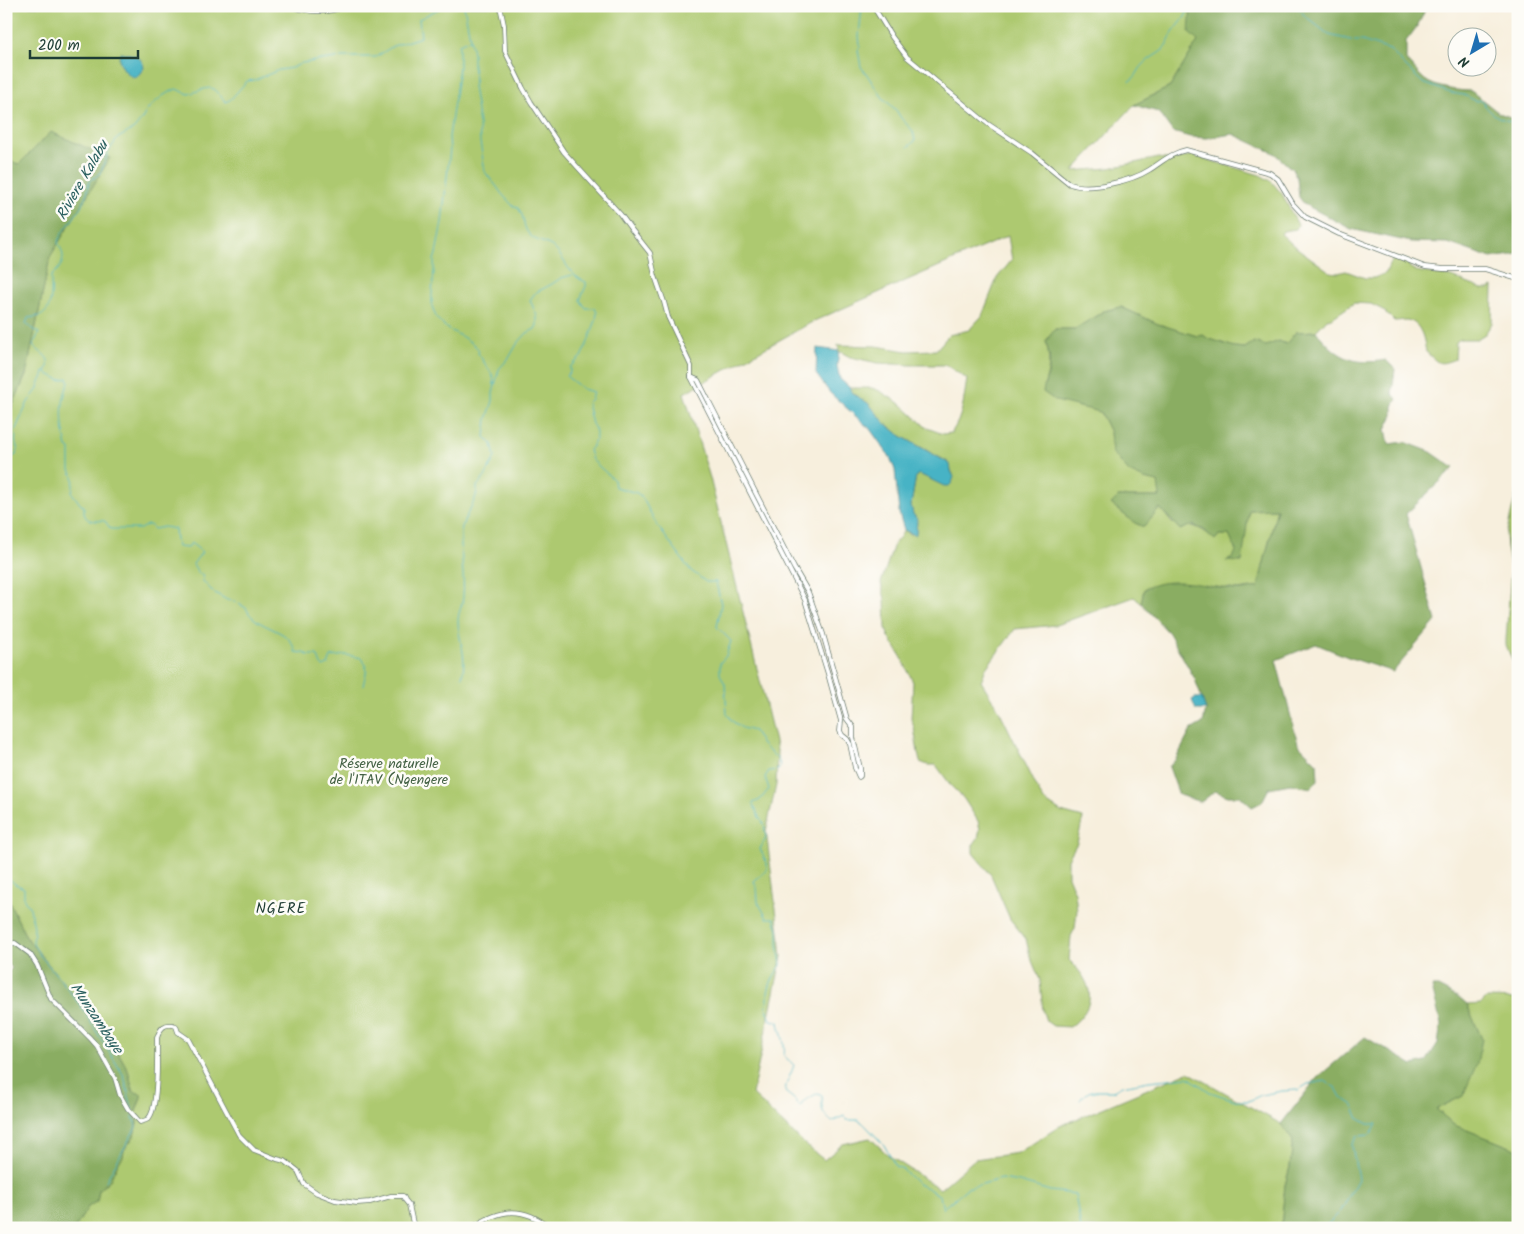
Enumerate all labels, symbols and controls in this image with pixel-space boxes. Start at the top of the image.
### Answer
scale bar [30,28,138,60]
north arrow [1446,28,1496,78]
text: 200 m [38,34,80,58]
text: N [1454,50,1475,73]
water label: Riviere Kalabu [50,135,116,225]
park label: Réserve naturelle de l'ITAV (Ngengere [330,753,449,791]
district label: NGERE [256,897,307,921]
water label: Munzambaye [63,978,130,1060]

